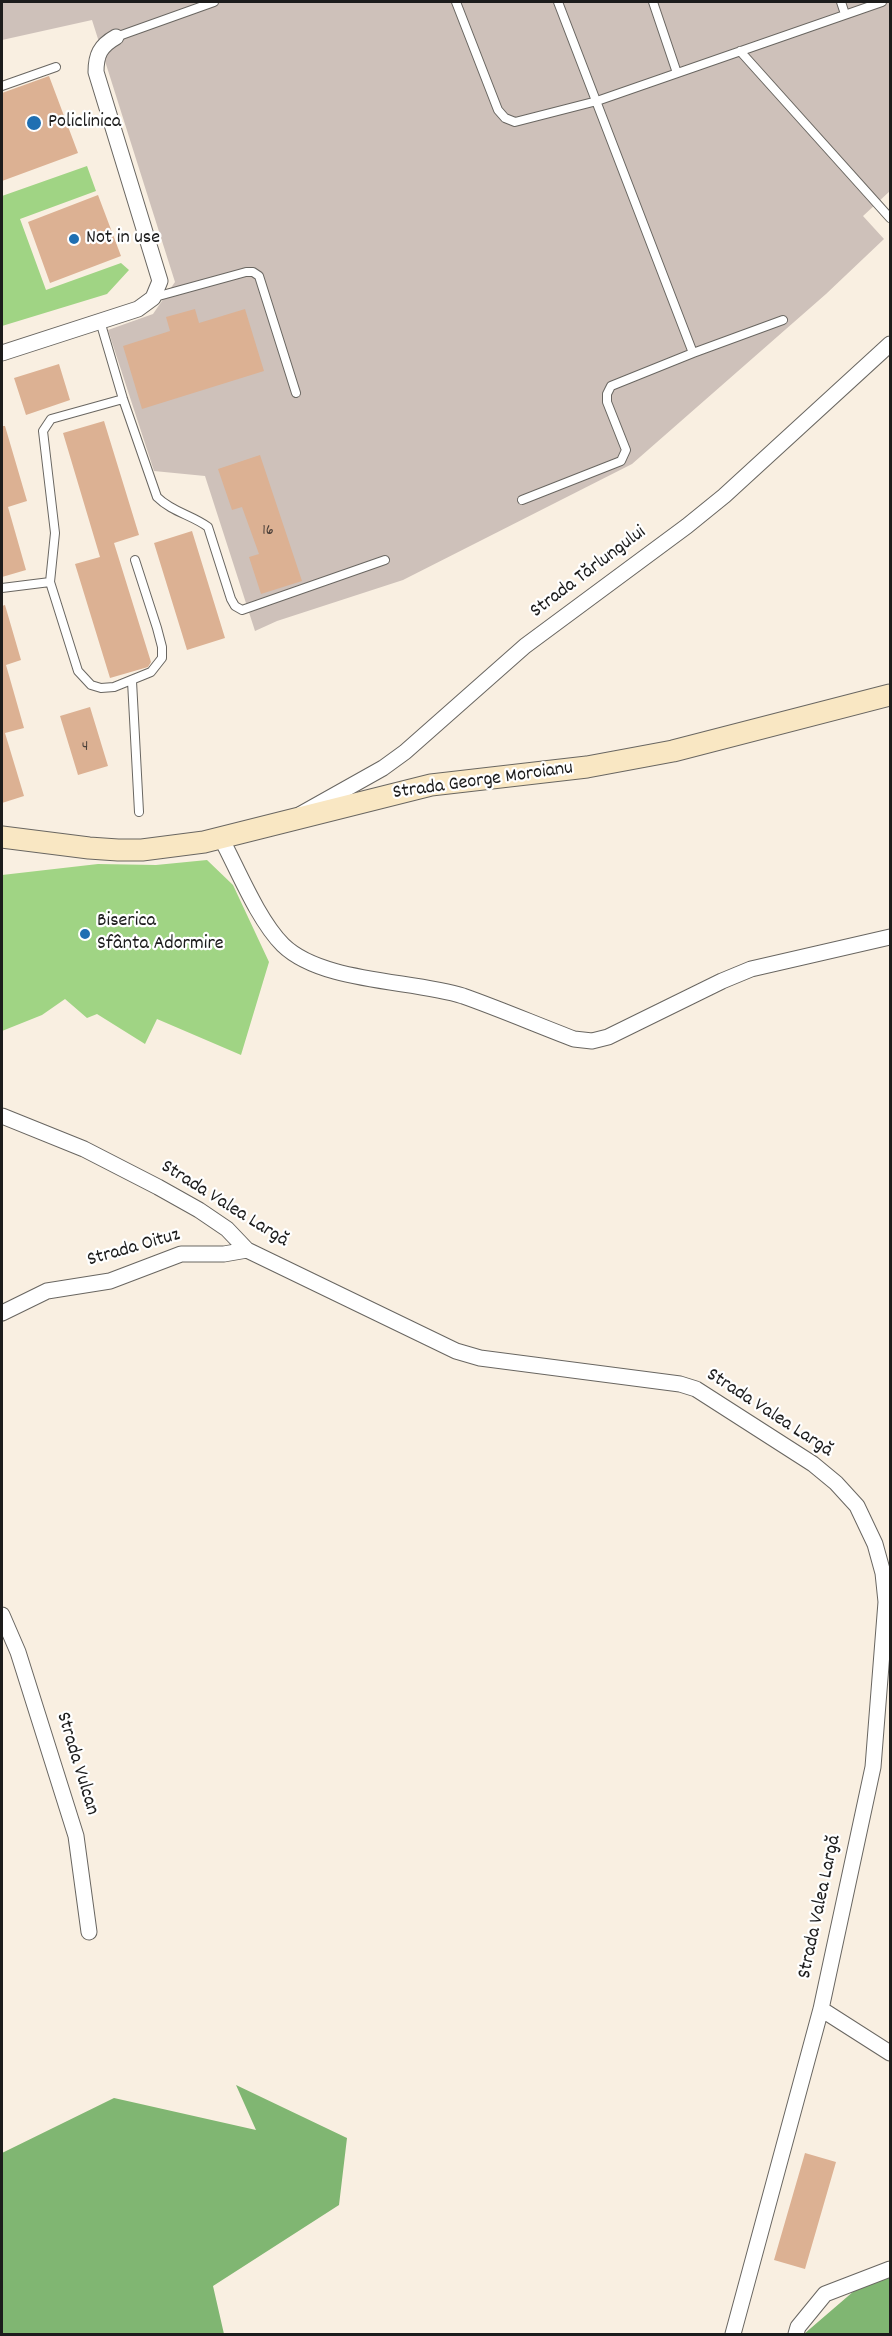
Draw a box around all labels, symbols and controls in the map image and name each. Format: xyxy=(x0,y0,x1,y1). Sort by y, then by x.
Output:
place label: Policlinica xyxy=(48,111,121,135)
marker: Policlinica xyxy=(25,114,43,132)
place label: Not in use xyxy=(86,227,160,251)
marker: Not in use xyxy=(67,232,81,246)
house number: 16 xyxy=(262,522,274,542)
street label: Strada Tărlungului xyxy=(526,522,652,624)
house number: 4 xyxy=(82,738,88,758)
street label: Strada George Moroianu xyxy=(391,757,575,807)
place label: Biserica Sfânta Adormire xyxy=(97,910,224,957)
marker: Biserica Sfânta Adormire xyxy=(78,927,92,941)
street label: Strada Valea Largă xyxy=(155,1156,293,1254)
street label: Strada Oituz xyxy=(85,1224,183,1274)
street label: Strada Valea Largă xyxy=(701,1364,837,1464)
street label: Strada Vulcan xyxy=(49,1710,103,1818)
street label: Strada Valea Largă xyxy=(794,1833,848,1981)

